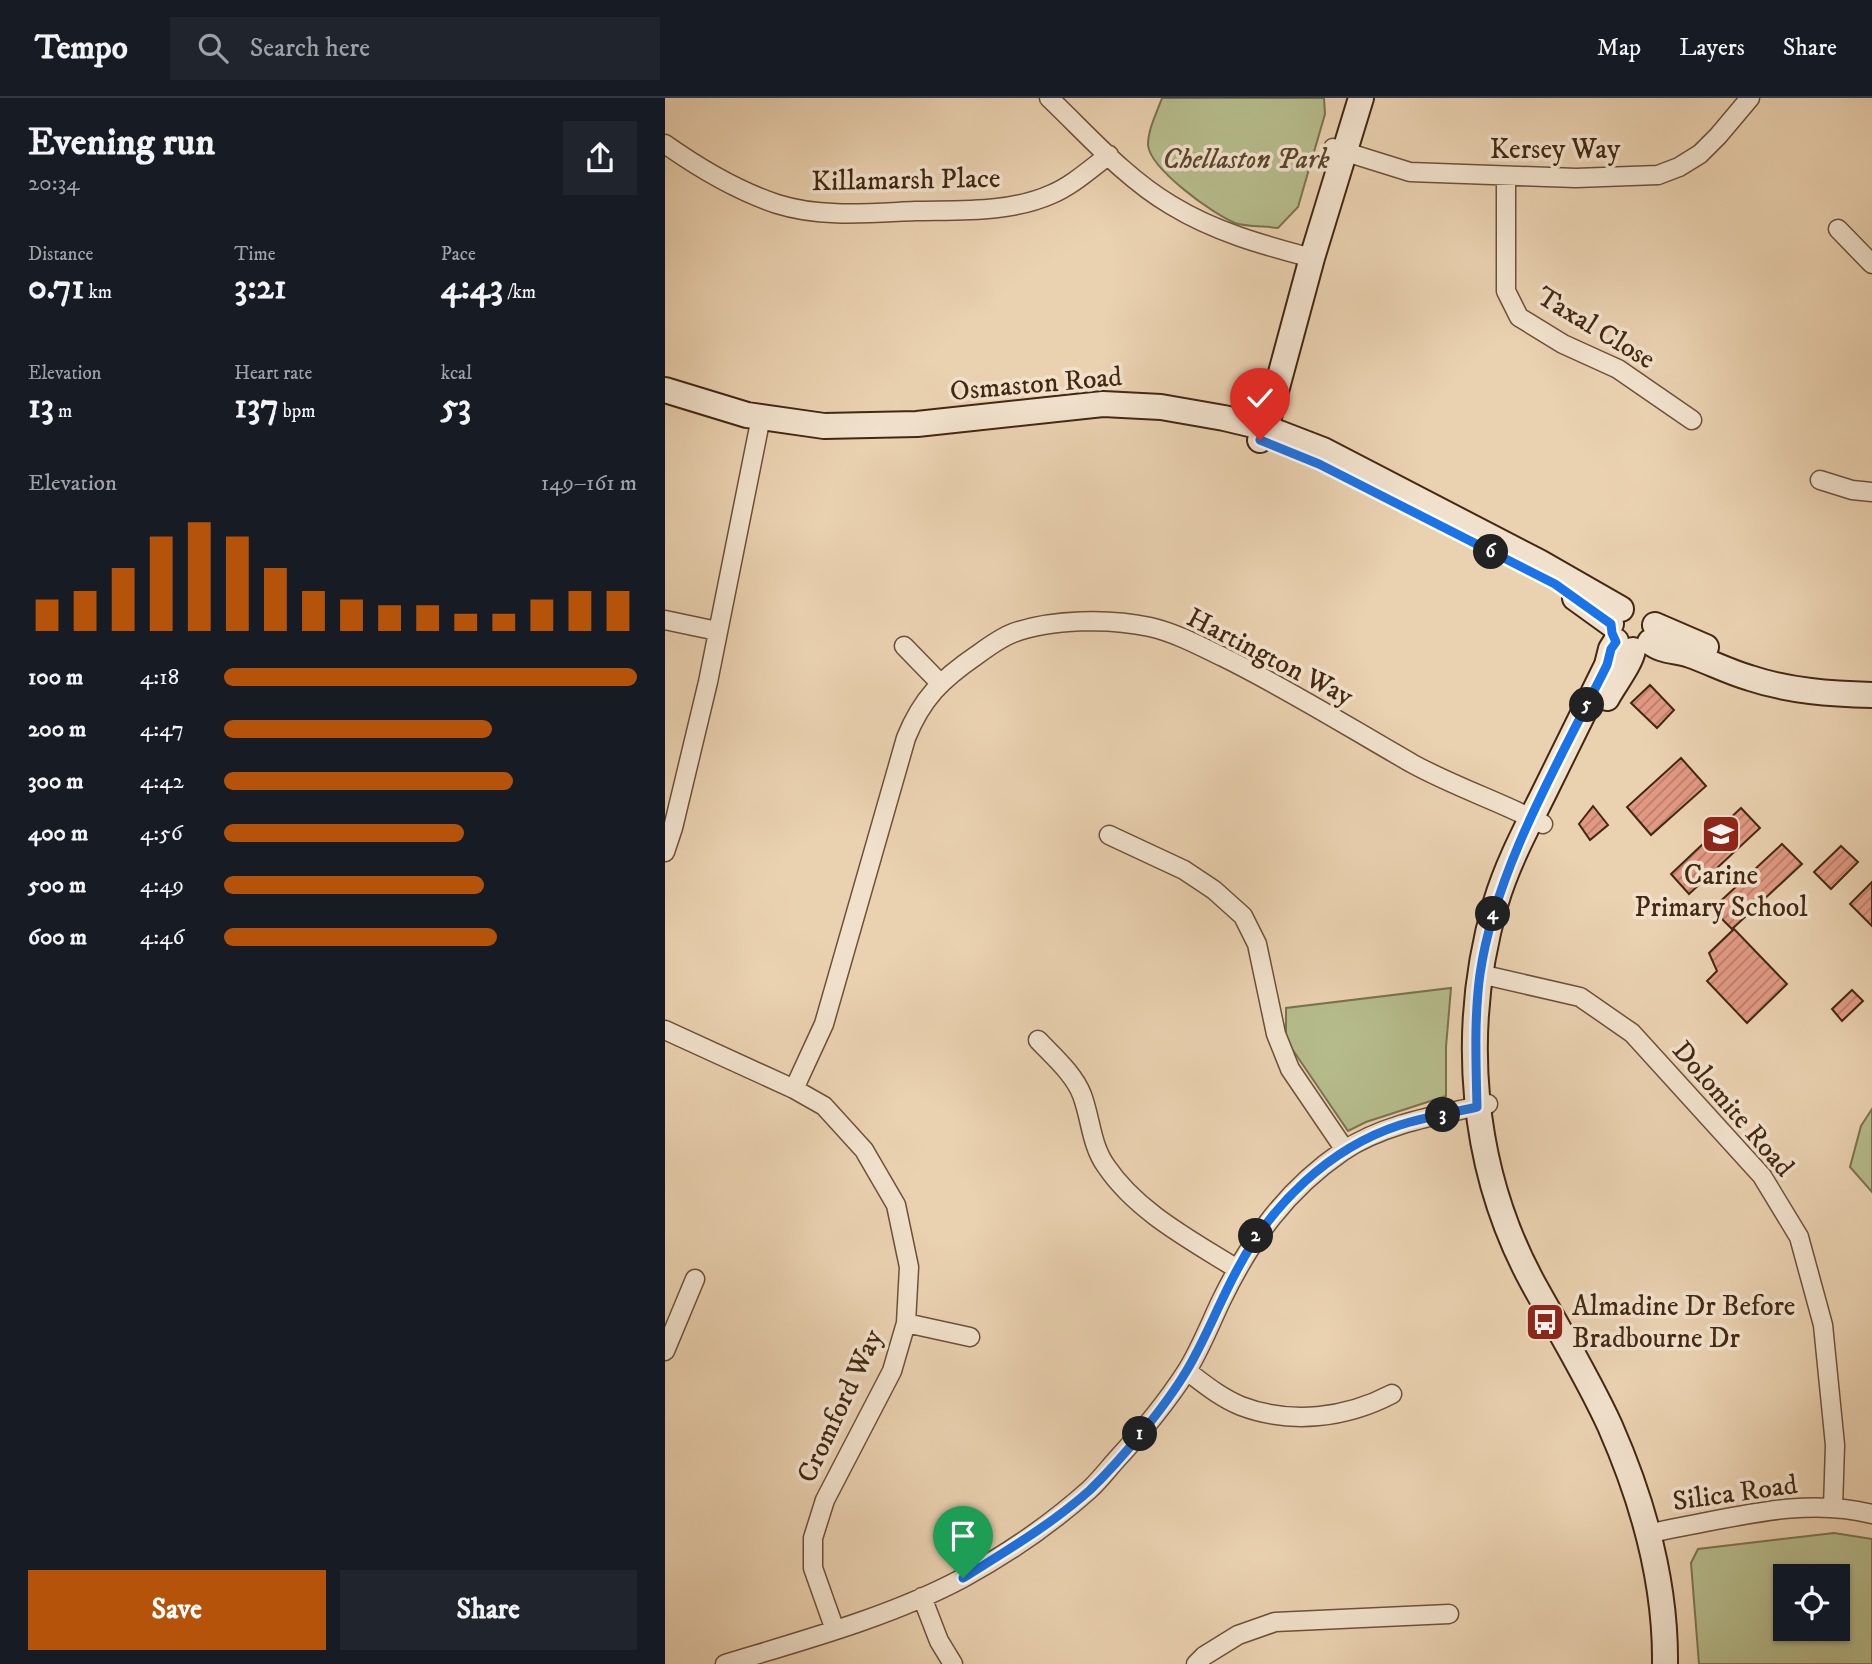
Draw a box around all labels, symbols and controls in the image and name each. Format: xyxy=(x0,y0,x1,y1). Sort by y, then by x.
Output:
search box xyxy=(170,17,660,80)
text: Tempo xyxy=(35,28,128,69)
icon: search xyxy=(194,29,232,67)
text: Search here xyxy=(250,32,370,65)
text: Map xyxy=(1597,33,1641,63)
text: Layers xyxy=(1679,33,1745,63)
text: Share xyxy=(1783,33,1837,63)
text: Evening run xyxy=(28,119,215,167)
button: share xyxy=(563,121,637,195)
street label: Kersey Way xyxy=(1490,132,1621,167)
park label: Chellaston Park xyxy=(1162,142,1330,177)
street label: Killamarsh Place xyxy=(811,161,1001,199)
text: 20:34 xyxy=(28,169,80,198)
text: Distance xyxy=(28,243,93,266)
text: Time xyxy=(234,243,276,266)
text: Pace xyxy=(441,243,476,266)
text: 0.71 xyxy=(28,266,84,310)
text: 3:21 xyxy=(234,266,287,310)
text: 4:43 xyxy=(441,266,503,310)
street label: Taxal Close xyxy=(1530,279,1662,377)
text: km xyxy=(84,281,112,304)
text: /km xyxy=(503,281,536,304)
street label: Osmaston Road xyxy=(948,359,1124,409)
text: Elevation xyxy=(28,362,102,385)
text: Heart rate xyxy=(234,362,312,385)
text: kcal xyxy=(441,362,472,385)
pin xyxy=(1230,368,1290,440)
icon: check xyxy=(1241,379,1279,417)
text: 13 xyxy=(28,385,54,429)
text: 137 xyxy=(234,385,279,429)
text: 53 xyxy=(441,385,471,429)
text: m xyxy=(54,400,72,423)
text: bpm xyxy=(279,400,315,423)
text: Elevation xyxy=(28,469,117,498)
text: 149–161 m xyxy=(541,469,637,498)
pin: 6 xyxy=(1473,534,1509,570)
text: 6 xyxy=(1486,540,1495,563)
street label: Hartington Way xyxy=(1181,600,1360,714)
text: 100 m xyxy=(28,663,83,692)
text: 4:18 xyxy=(140,663,179,692)
pin: 5 xyxy=(1569,688,1605,722)
text: 5 xyxy=(1582,693,1591,716)
text: 200 m xyxy=(28,715,86,744)
text: 4:47 xyxy=(140,715,184,744)
text: 300 m xyxy=(28,767,84,796)
text: 4:42 xyxy=(140,767,184,796)
school or university icon: Carine Primary School xyxy=(1700,813,1742,855)
text: 400 m xyxy=(28,819,88,848)
text: 4:56 xyxy=(140,819,183,848)
place label: Carine Primary School xyxy=(1634,858,1808,925)
text: 500 m xyxy=(28,871,86,900)
text: 4:49 xyxy=(140,871,184,900)
pin: 4 xyxy=(1475,896,1511,932)
text: 4 xyxy=(1487,902,1498,925)
text: 600 m xyxy=(28,923,87,952)
text: 4:46 xyxy=(140,923,184,952)
street label: Dolomite Road xyxy=(1664,1034,1802,1184)
pin: 3 xyxy=(1425,1098,1461,1132)
text: 3 xyxy=(1439,1103,1446,1126)
pin: 2 xyxy=(1239,1218,1273,1254)
text: 2 xyxy=(1251,1224,1260,1247)
place label: Almadine Dr Before Bradbourne Dr xyxy=(1572,1289,1795,1356)
bus stop icon: Almadine Dr Before Bradbourne Dr xyxy=(1524,1301,1566,1343)
street label: Cromford Way xyxy=(789,1323,891,1488)
pin: 1 xyxy=(1123,1416,1157,1452)
text: 1 xyxy=(1136,1422,1143,1445)
street label: Silica Road xyxy=(1670,1467,1800,1519)
pin xyxy=(933,1506,993,1578)
icon: arrive xyxy=(944,1517,982,1555)
map controls xyxy=(1773,1564,1850,1641)
button: locate xyxy=(1773,1564,1850,1641)
button: Save xyxy=(28,1570,326,1650)
button: Share xyxy=(340,1570,637,1650)

